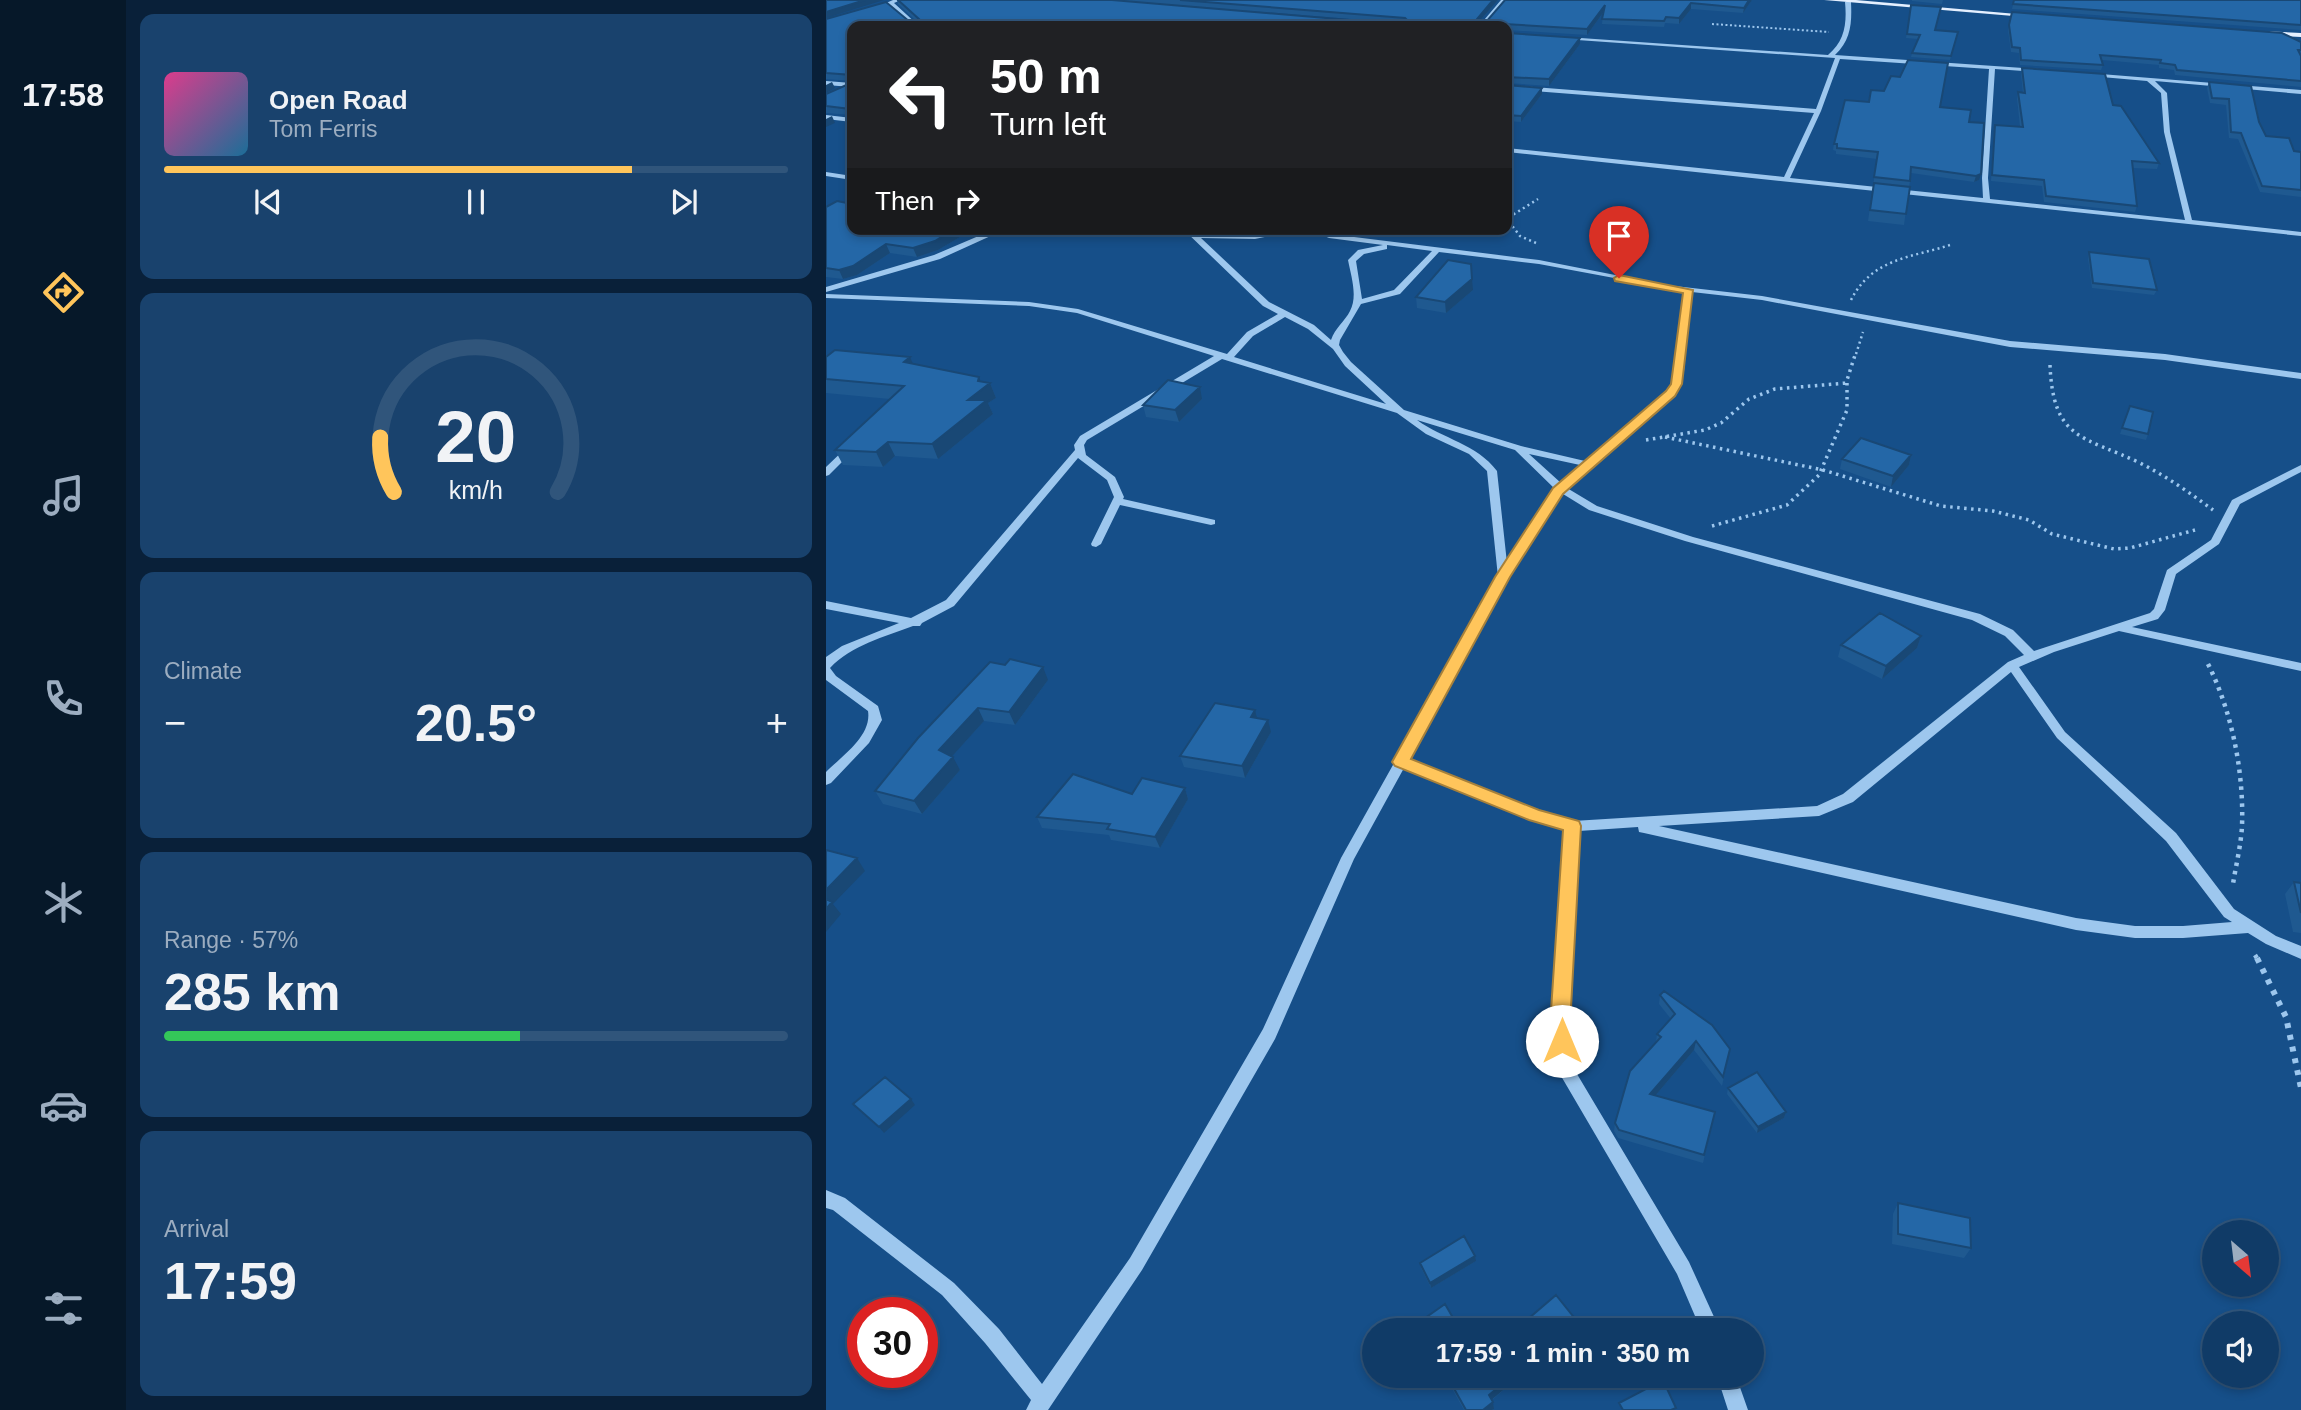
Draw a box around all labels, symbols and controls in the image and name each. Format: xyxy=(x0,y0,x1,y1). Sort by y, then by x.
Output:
icon: left xyxy=(875,49,966,140)
text: 50 m xyxy=(990,49,1102,103)
text: 17:58 xyxy=(22,77,104,113)
text: Open Road xyxy=(269,85,408,115)
text: Turn left xyxy=(990,106,1106,142)
text: Tom Ferris xyxy=(269,116,378,142)
icon: right xyxy=(948,182,986,220)
icon: previous xyxy=(249,183,287,221)
icon: pause xyxy=(457,183,495,221)
icon: next xyxy=(665,183,703,221)
text: Then xyxy=(875,186,934,216)
pin xyxy=(1589,206,1649,278)
icon: arrive xyxy=(1600,217,1638,255)
icon: directions xyxy=(39,268,88,317)
text: 20 xyxy=(436,396,516,477)
icon: music xyxy=(39,471,88,520)
text: km/h xyxy=(449,476,503,504)
text: Climate xyxy=(164,658,242,684)
icon: phone xyxy=(39,674,88,723)
text: 20.5° xyxy=(415,694,537,752)
text: − xyxy=(164,702,186,744)
text: + xyxy=(766,702,788,744)
icon: climate xyxy=(39,878,88,927)
text: Range · 57% xyxy=(164,927,298,953)
text: 285 km xyxy=(164,963,340,1021)
position arrow xyxy=(1525,1004,1599,1078)
icon: car xyxy=(39,1081,88,1130)
text: Arrival xyxy=(164,1216,229,1242)
north arrow xyxy=(2202,1220,2278,1297)
map controls xyxy=(2202,1220,2279,1388)
text: 17:59 xyxy=(164,1252,297,1310)
icon: filters xyxy=(39,1284,88,1333)
speed limit sign: 30 xyxy=(847,1297,938,1388)
button: sound xyxy=(2202,1311,2279,1388)
text: 17:59 · 1 min · 350 m xyxy=(1436,1338,1690,1368)

